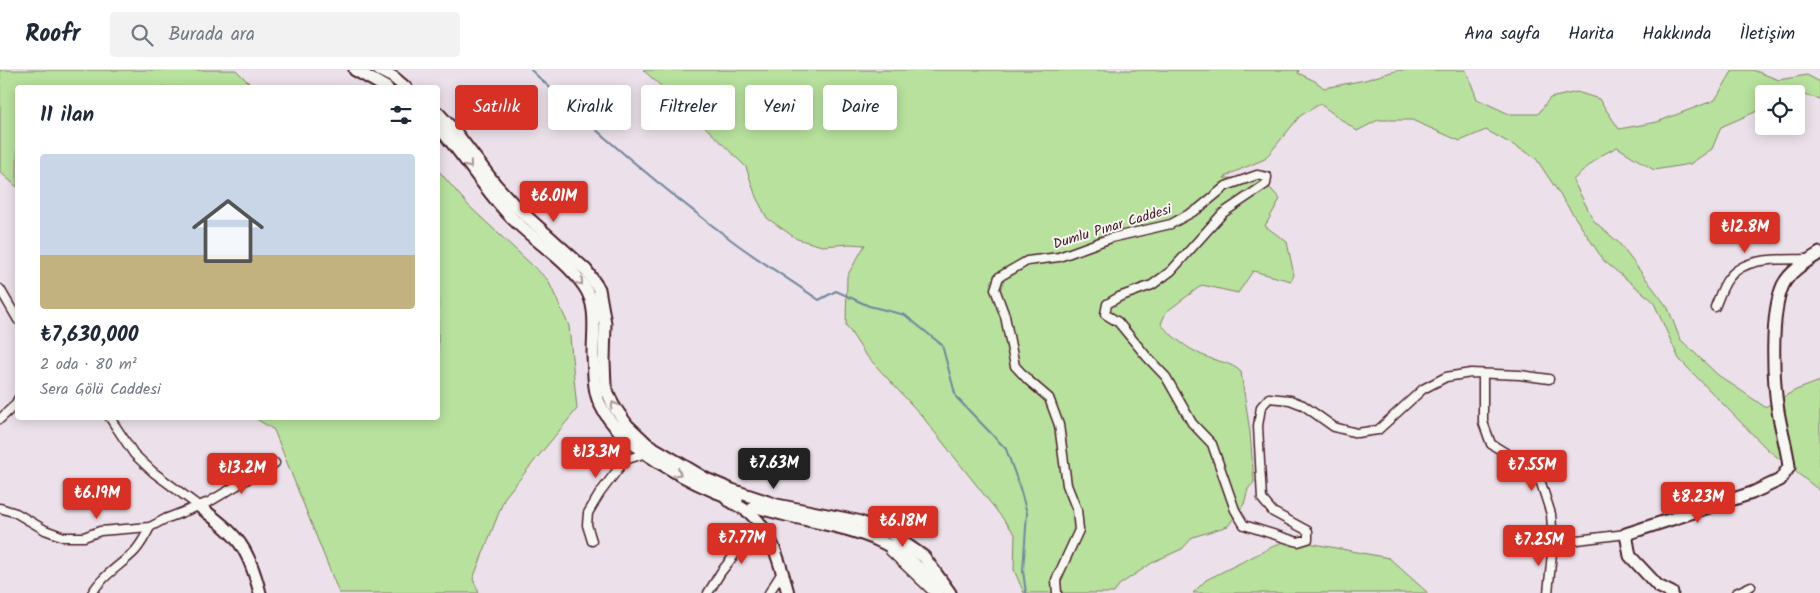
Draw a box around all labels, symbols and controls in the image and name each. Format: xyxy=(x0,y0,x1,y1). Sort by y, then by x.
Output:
search box xyxy=(110,12,460,57)
text: Roofr xyxy=(25,15,80,54)
text: Burada ara xyxy=(168,20,255,50)
text: Ana sayfa xyxy=(1464,20,1540,49)
text: Harita xyxy=(1568,20,1614,49)
text: Hakkında xyxy=(1642,20,1711,49)
text: İletişim xyxy=(1739,20,1795,49)
icon: search xyxy=(128,21,156,49)
chip: Satılık xyxy=(455,85,538,130)
chip: Kiralık xyxy=(548,85,631,130)
chip: Filtreler xyxy=(641,85,735,130)
chip: Yeni xyxy=(745,85,813,130)
chip: Daire xyxy=(823,85,897,130)
map controls xyxy=(1755,85,1805,135)
button: locate xyxy=(1755,85,1805,135)
text: 11 ilan xyxy=(40,99,94,132)
icon: filters xyxy=(387,101,415,129)
one-way arrow xyxy=(463,159,471,168)
pin: ₺6.01M xyxy=(513,180,595,223)
text: ₺6.01M xyxy=(531,184,577,209)
icon: home xyxy=(183,186,273,276)
street label: Dumlu Pınar Caddesi xyxy=(1050,198,1175,255)
pin: ₺12.8M xyxy=(1704,212,1786,254)
text: ₺12.8M xyxy=(1721,215,1769,240)
one-way arrow xyxy=(575,277,584,286)
text: ₺7,630,000 xyxy=(40,319,138,352)
text: 2 oda · 80 m² xyxy=(40,352,137,377)
text: Sera Gölü Caddesi xyxy=(40,377,161,402)
one-way arrow xyxy=(610,401,620,410)
pin: ₺13.3M xyxy=(555,436,637,479)
text: ₺13.3M xyxy=(572,440,620,465)
pin: ₺7.63M xyxy=(733,448,815,490)
pin: ₺7.55M xyxy=(1491,450,1573,492)
text: ₺7.63M xyxy=(749,451,799,476)
pin: ₺13.2M xyxy=(201,452,283,495)
text: ₺7.55M xyxy=(1508,453,1556,478)
text: ₺13.2M xyxy=(218,456,266,481)
one-way arrow xyxy=(673,467,682,477)
pin: ₺6.19M xyxy=(56,478,138,520)
text: ₺6.19M xyxy=(74,481,120,506)
pin: ₺8.23M xyxy=(1657,482,1739,524)
text: ₺8.23M xyxy=(1672,485,1724,510)
pin: ₺6.18M xyxy=(862,506,944,548)
text: ₺6.18M xyxy=(879,509,927,534)
pin: ₺7.77M xyxy=(701,522,783,565)
pin: ₺7.25M xyxy=(1498,524,1580,567)
text: ₺7.77M xyxy=(718,526,766,551)
text: ₺7.25M xyxy=(1514,528,1564,553)

